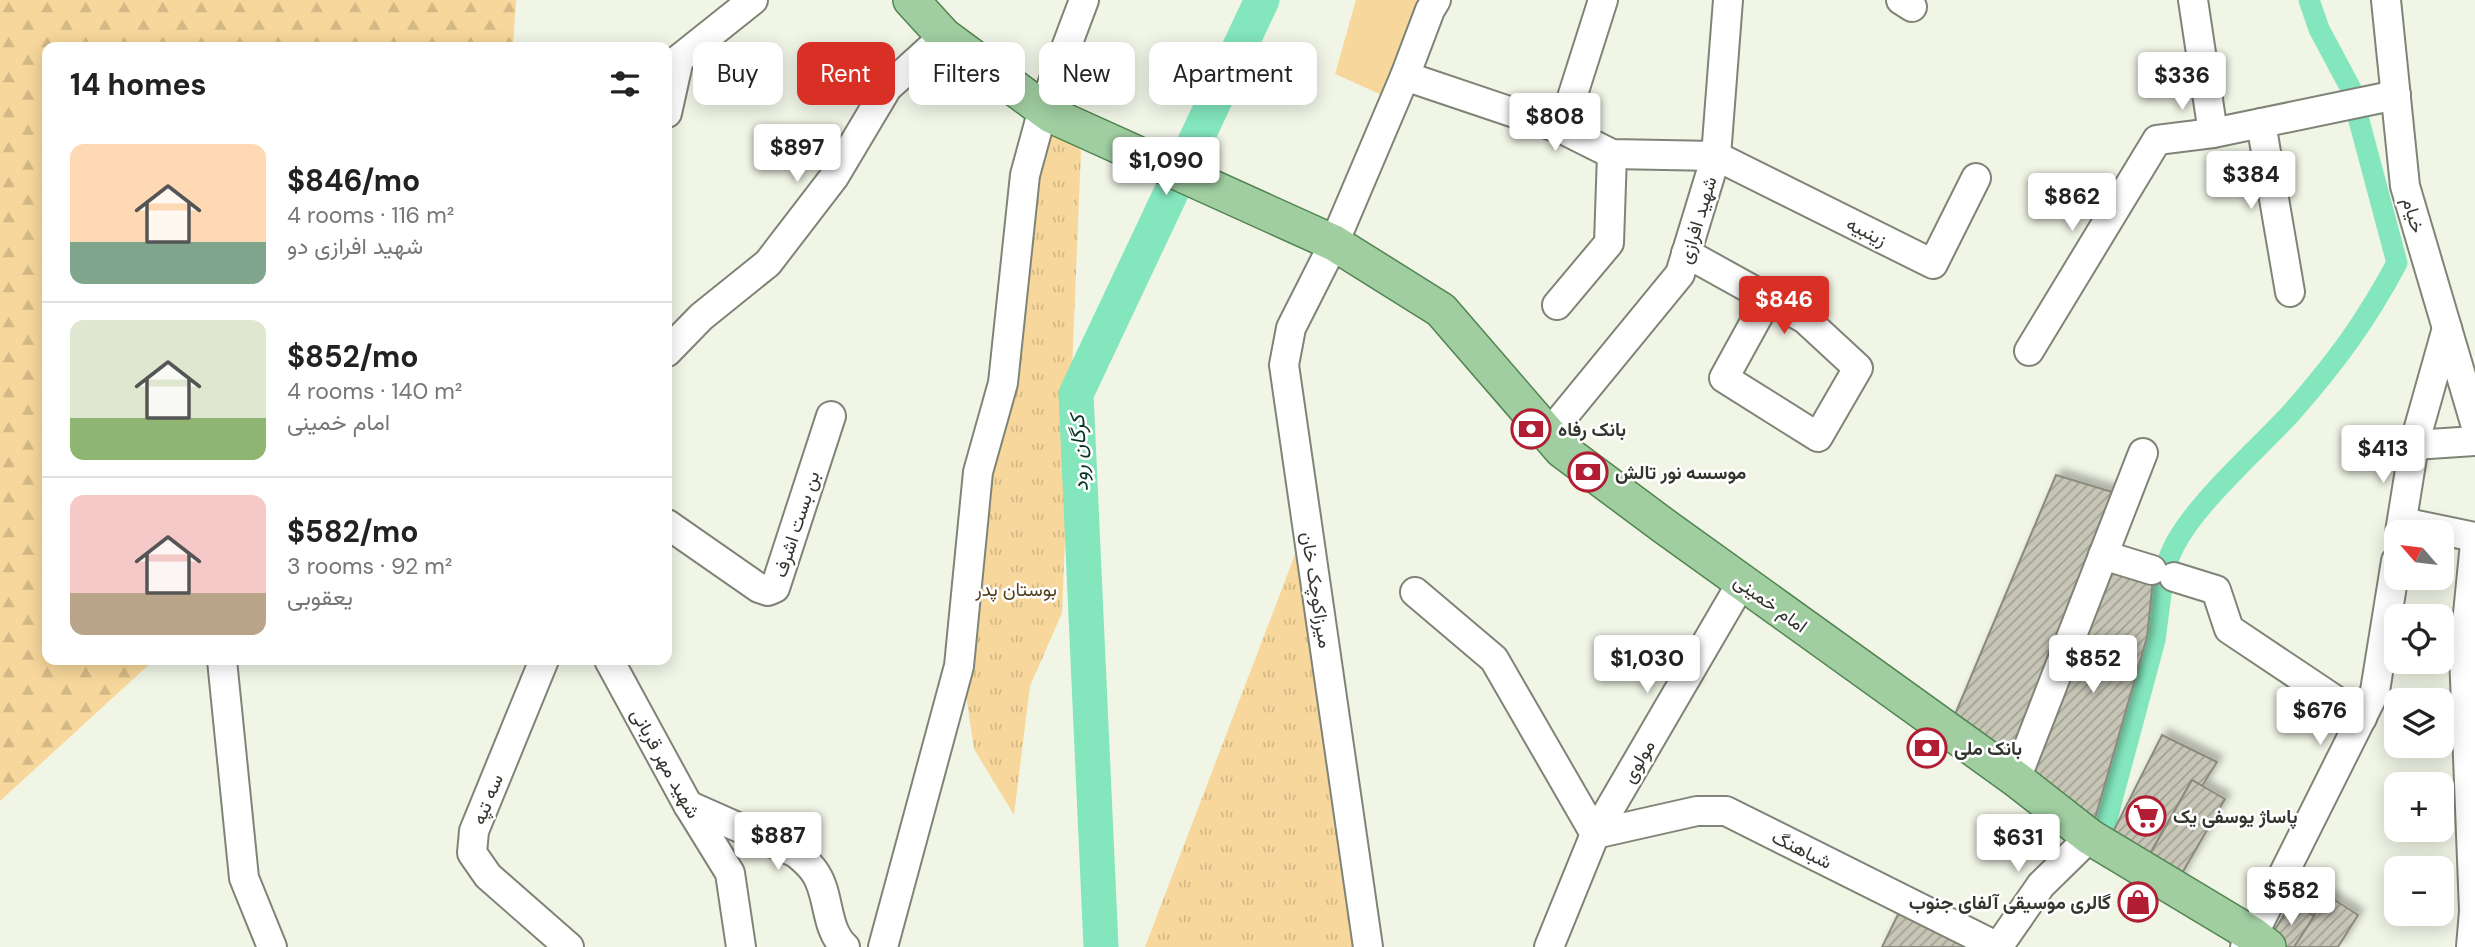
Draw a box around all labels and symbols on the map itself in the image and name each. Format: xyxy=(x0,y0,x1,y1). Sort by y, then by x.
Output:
pin: $336 xyxy=(2141,52,2223,112)
pin: $808 xyxy=(1514,94,1596,153)
pin: $897 xyxy=(756,124,838,184)
pin: $1,090 xyxy=(1109,138,1223,197)
pin: $384 xyxy=(2210,152,2292,211)
street label: شهید افرازی xyxy=(1672,173,1723,267)
pin: $862 xyxy=(2031,174,2113,233)
street label: خیام xyxy=(2397,194,2430,236)
street label: زینبیه xyxy=(1842,211,1891,252)
pin: $846 xyxy=(1743,276,1825,336)
bank icon: بانک رفاه xyxy=(1510,408,1552,450)
water label: کرگان رود xyxy=(1063,410,1095,492)
place label: بانک رفاه xyxy=(1558,417,1626,442)
pin: $413 xyxy=(2342,426,2424,485)
bank icon: موسسه نور تالش xyxy=(1567,451,1609,493)
place label: موسسه نور تالش xyxy=(1615,460,1746,485)
street label: بن بست اشرف xyxy=(767,468,825,581)
north arrow xyxy=(2384,520,2454,590)
street label: میرزاکوچک خان xyxy=(1294,530,1338,650)
street label: امام خمینی xyxy=(1729,568,1812,639)
park label: بوستان پدر xyxy=(974,577,1057,603)
pin: $1,030 xyxy=(1590,636,1704,695)
pin: $852 xyxy=(2052,636,2134,695)
pin: $676 xyxy=(2279,688,2361,747)
street label: شهید مهر قربانی xyxy=(625,704,706,823)
bank icon: بانک ملی xyxy=(1906,727,1948,769)
street label: مولوی xyxy=(1616,735,1661,787)
place label: بانک ملی xyxy=(1954,736,2022,761)
street label: سه تپه xyxy=(466,770,510,829)
supermarket icon: پاساژ یوسفی یک xyxy=(2125,795,2167,837)
place label: پاساژ یوسفی یک xyxy=(2173,804,2298,830)
pin: $887 xyxy=(737,812,819,872)
pin: $631 xyxy=(1977,814,2059,874)
street label: شباهنگ xyxy=(1768,824,1836,875)
pin: $582 xyxy=(2250,867,2332,927)
shop icon: گالری موسیقی آلفای جنوب xyxy=(2117,881,2159,923)
place label: گالری موسیقی آلفای جنوب xyxy=(1909,890,2111,915)

